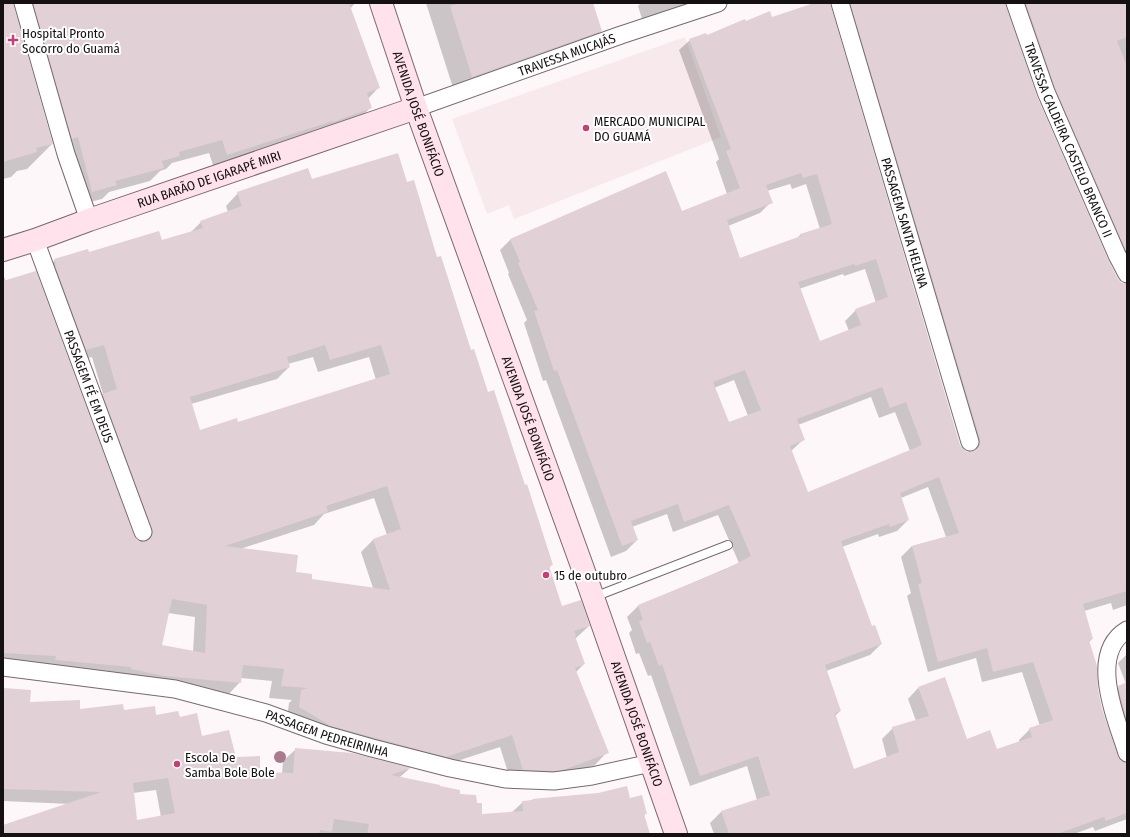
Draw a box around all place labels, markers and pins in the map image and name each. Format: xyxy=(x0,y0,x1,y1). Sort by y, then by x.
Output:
place label: Hospital Pronto Socorro do Guamá xyxy=(22,26,120,56)
marker: Hospital Pronto Socorro do Guamá xyxy=(7,34,19,46)
place label: MERCADO MUNICIPAL DO GUAMÁ xyxy=(594,114,706,144)
marker: MERCADO MUNICIPAL DO GUAMÁ xyxy=(581,123,591,133)
place label: 15 de outubro xyxy=(554,568,627,583)
marker: 15 de outubro xyxy=(541,570,551,580)
place label: Escola De Samba Bole Bole xyxy=(185,750,275,780)
marker: Escola De Samba Bole Bole xyxy=(172,759,182,769)

